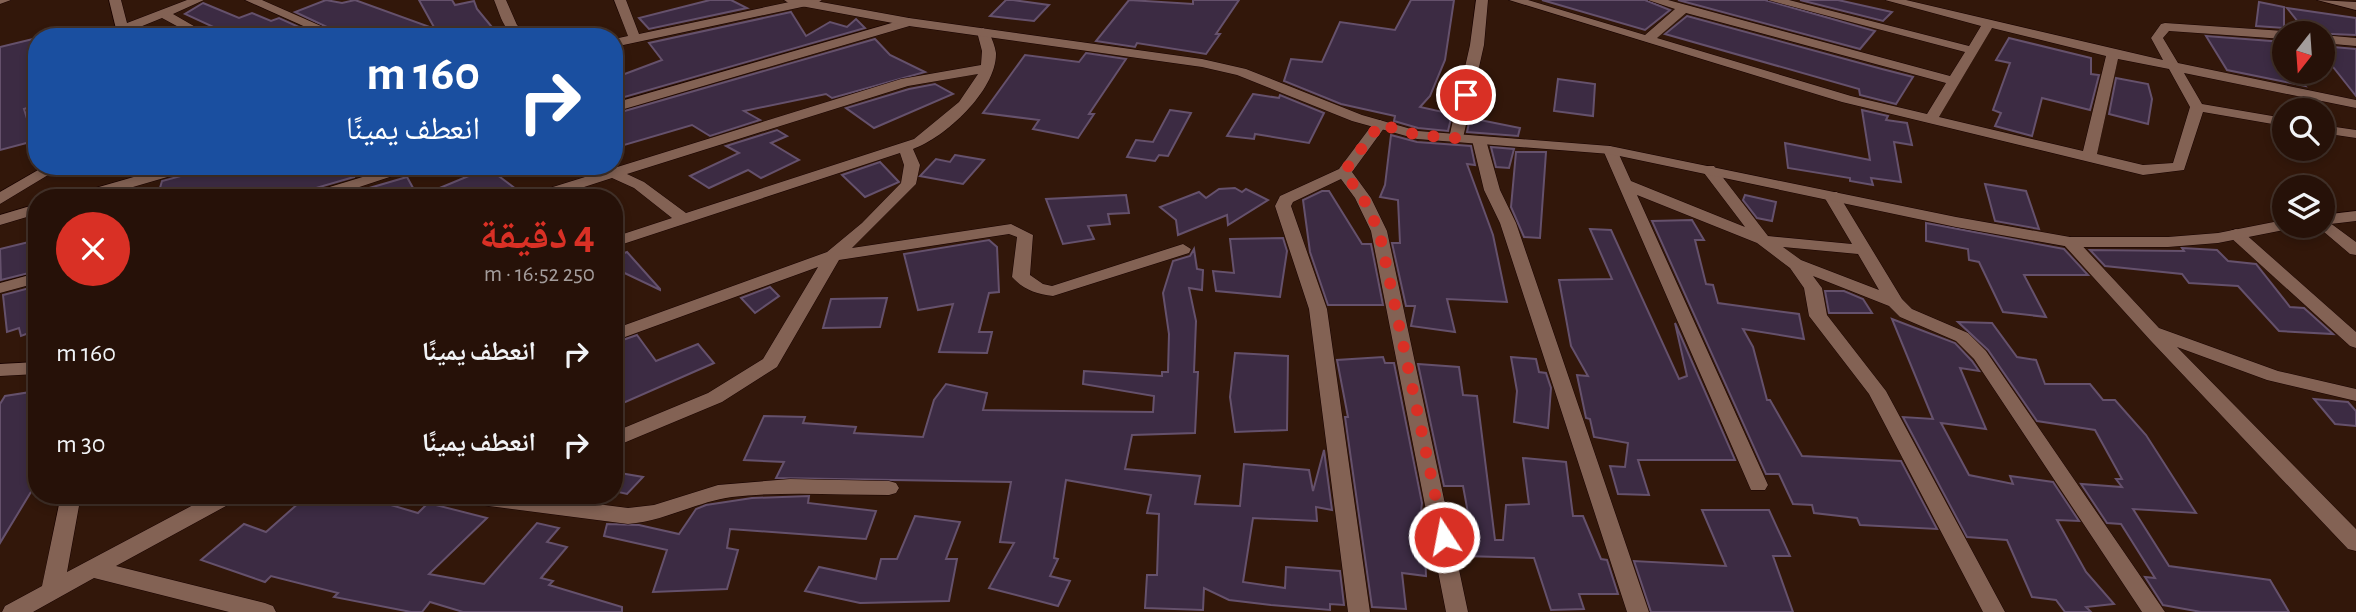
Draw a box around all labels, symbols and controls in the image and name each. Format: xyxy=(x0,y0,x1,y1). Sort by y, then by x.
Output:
north arrow xyxy=(2272,21,2334,84)
map controls xyxy=(2272,21,2335,238)
text: 160 m xyxy=(366,50,480,99)
icon: right xyxy=(504,56,595,147)
pin xyxy=(1436,65,1496,125)
icon: arrive xyxy=(1447,76,1485,114)
button: search xyxy=(2272,98,2335,161)
text: انعطف يمينًا xyxy=(346,113,480,145)
button: layers xyxy=(2272,175,2335,238)
button: close xyxy=(56,212,130,286)
text: 4 دقيقة xyxy=(479,214,595,256)
text: 250 m · 16:52 xyxy=(484,263,595,286)
icon: right xyxy=(557,335,595,373)
text: انعطف يمينًا xyxy=(422,339,536,365)
text: 160 m xyxy=(56,340,116,366)
icon: right xyxy=(557,426,595,464)
text: انعطف يمينًا xyxy=(422,430,536,456)
text: 30 m xyxy=(56,431,106,457)
position arrow xyxy=(1407,500,1481,574)

